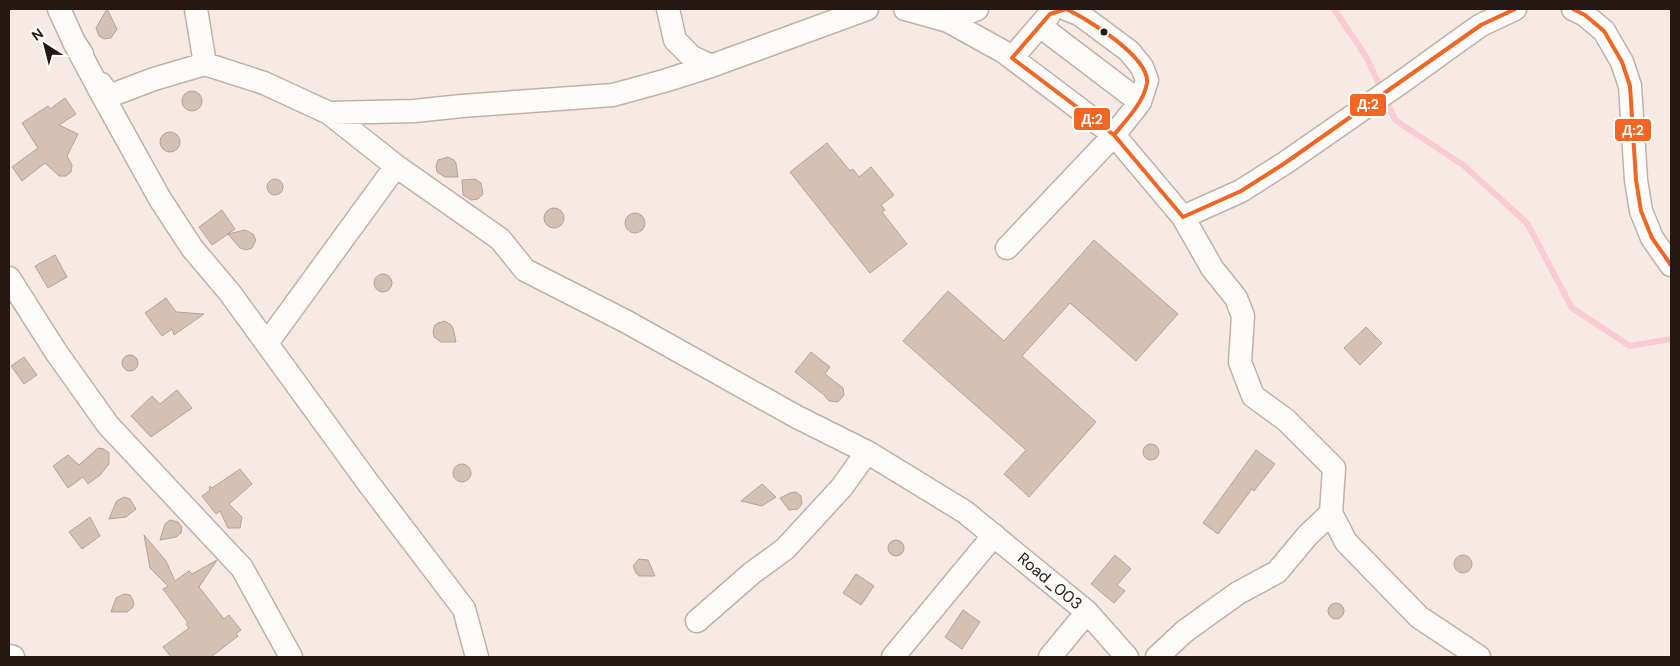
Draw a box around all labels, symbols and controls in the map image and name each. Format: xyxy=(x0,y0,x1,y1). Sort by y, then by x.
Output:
north arrow xyxy=(20,20,70,70)
text: N xyxy=(28,24,47,45)
unlabelled marker xyxy=(1099,27,1109,37)
line badge: Д:2 xyxy=(1349,93,1387,117)
text: Д:2 xyxy=(1357,95,1379,113)
line badge: Д:2 xyxy=(1073,107,1111,131)
text: Д:2 xyxy=(1081,110,1103,128)
line badge: Д:2 xyxy=(1614,118,1652,142)
text: Д:2 xyxy=(1622,121,1644,139)
street label: Road_003 xyxy=(1013,548,1087,614)

